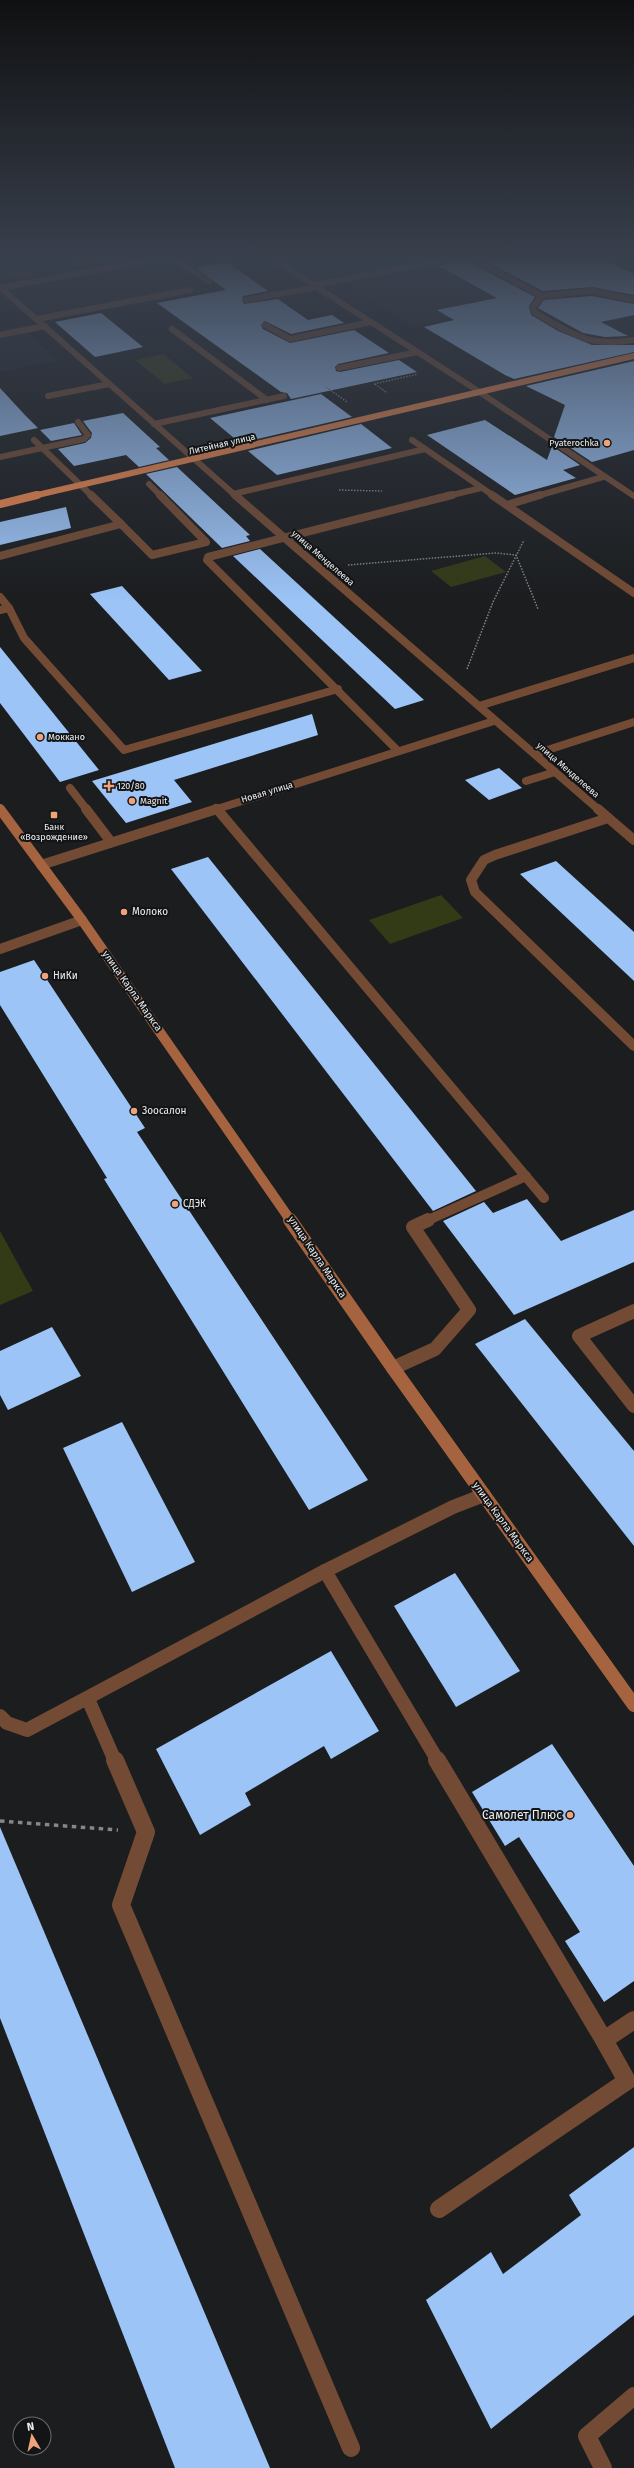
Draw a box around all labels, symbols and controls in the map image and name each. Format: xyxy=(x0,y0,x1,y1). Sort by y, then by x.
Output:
street label: Литейная улица xyxy=(188,431,256,457)
place label: Pyaterochka xyxy=(549,438,599,448)
marker: Pyaterochka xyxy=(602,438,612,448)
street label: улица Менделеева xyxy=(290,528,356,588)
marker: Моккано xyxy=(35,732,45,742)
place label: Моккано xyxy=(48,732,85,742)
street label: улица Менделеева xyxy=(535,740,601,800)
street label: Новая улица xyxy=(240,779,294,805)
marker: 120/80 xyxy=(104,781,114,791)
place label: 120/80 xyxy=(117,781,145,791)
marker: Magnit xyxy=(127,796,137,806)
place label: Magnit xyxy=(140,796,168,806)
marker: Банк «Возрождение» xyxy=(49,810,59,820)
place label: Банк «Возрождение» xyxy=(20,822,88,842)
place label: Молоко xyxy=(132,906,168,918)
marker: Молоко xyxy=(119,907,129,917)
street label: улица Карла Маркса xyxy=(100,948,164,1034)
place label: НиКи xyxy=(53,970,78,982)
marker: НиКи xyxy=(40,971,50,981)
place label: Зоосалон xyxy=(142,1105,187,1117)
marker: Зоосалон xyxy=(129,1106,139,1116)
place label: СДЭК xyxy=(183,1198,206,1210)
marker: СДЭК xyxy=(170,1199,180,1209)
street label: улица Карла Маркса xyxy=(285,1214,349,1300)
street label: улица Карла Маркса xyxy=(470,1480,536,1564)
place label: Самолет Плюс xyxy=(482,1808,562,1822)
marker: Самолет Плюс xyxy=(565,1810,575,1820)
north arrow xyxy=(12,2416,52,2456)
text: N xyxy=(26,2420,35,2434)

